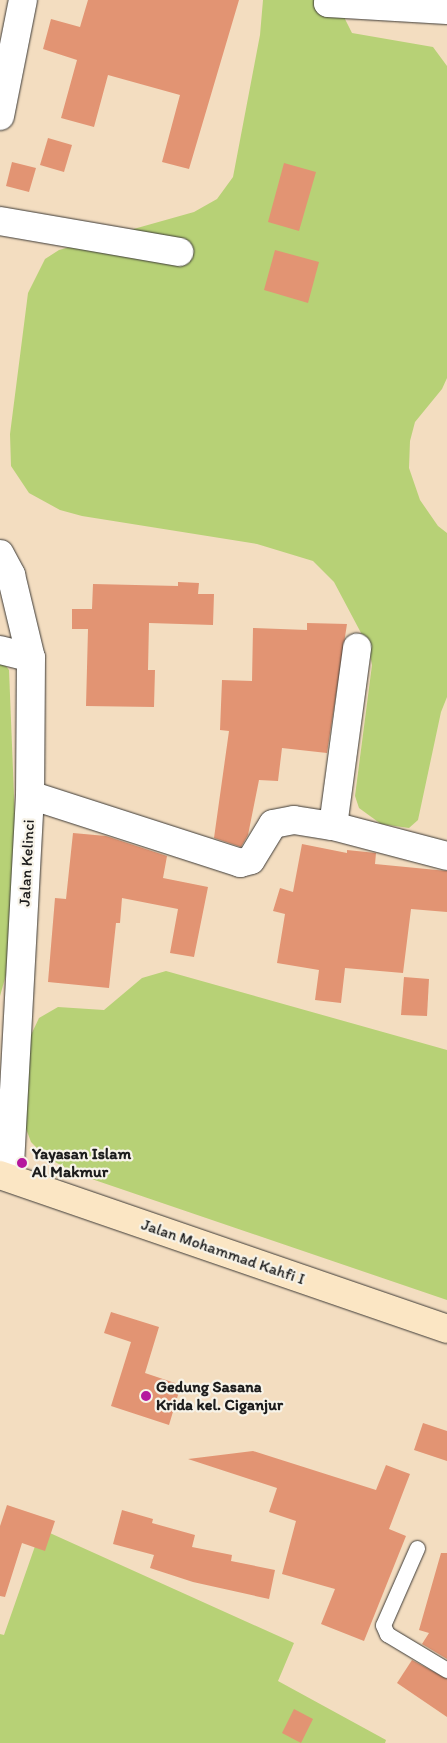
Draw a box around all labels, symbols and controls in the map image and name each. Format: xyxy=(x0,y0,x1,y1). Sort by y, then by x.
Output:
street label: Jalan Kelinci xyxy=(15,819,39,907)
place label: Yayasan Islam Al Makmur xyxy=(32,1144,131,1182)
marker: Yayasan Islam Al Makmur xyxy=(16,1157,28,1169)
street label: Jalan Mohammad Kahfi I xyxy=(139,1215,307,1289)
place label: Gedung Sasana Krida kel. Ciganjur xyxy=(156,1377,283,1415)
marker: Gedung Sasana Krida kel. Ciganjur xyxy=(140,1390,152,1402)

